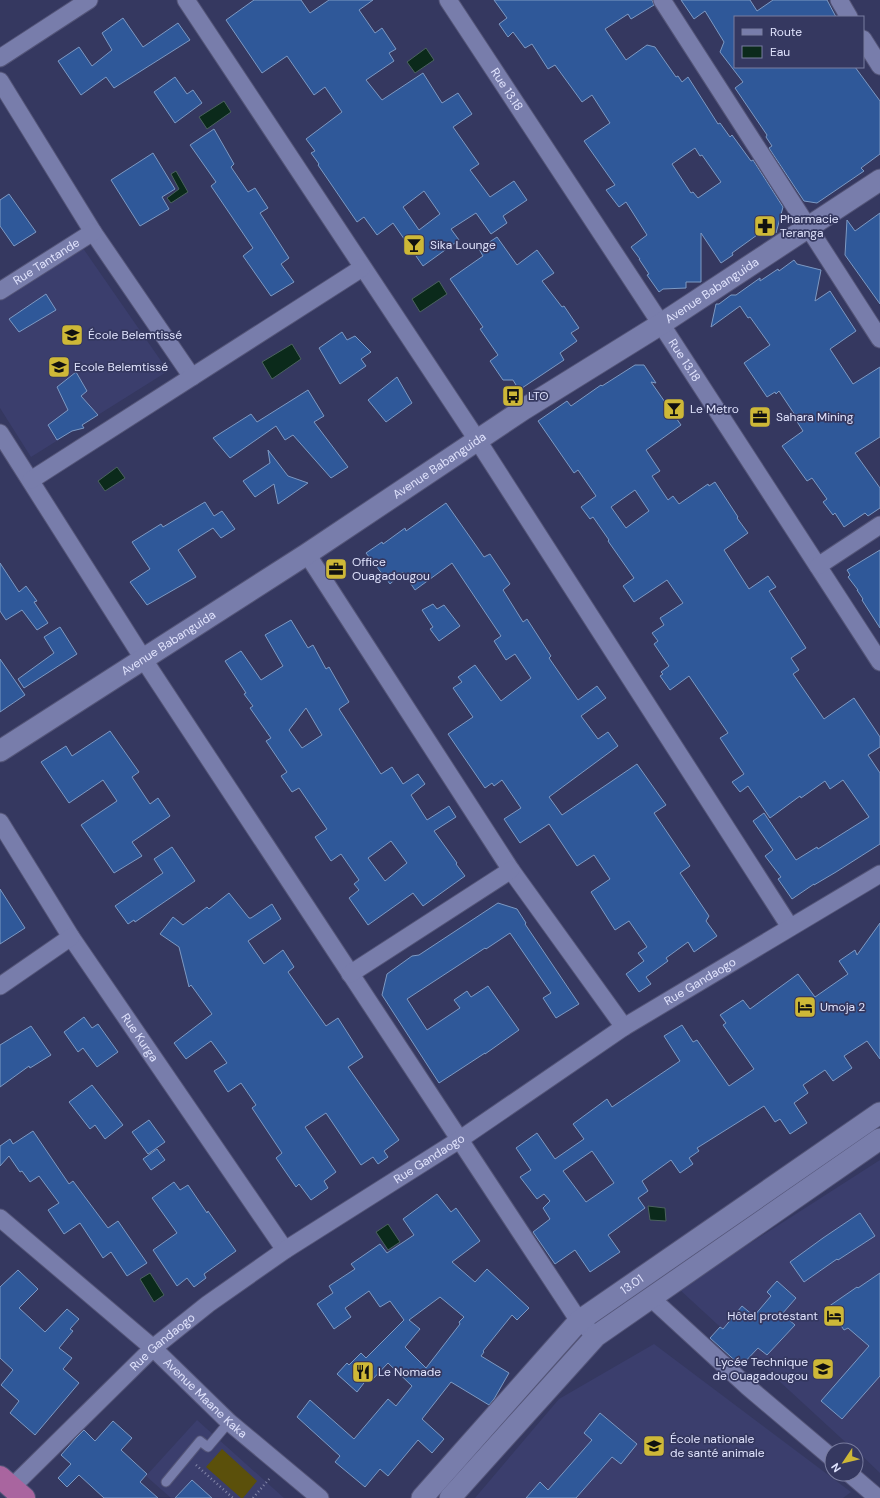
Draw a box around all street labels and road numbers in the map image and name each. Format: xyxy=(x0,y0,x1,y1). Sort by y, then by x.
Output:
street label: Rue 13.18 xyxy=(487,65,527,114)
street label: Rue Tantande xyxy=(10,234,83,289)
street label: Avenue Babanguida xyxy=(662,254,762,327)
street label: Rue 13.18 xyxy=(665,336,704,385)
street label: Avenue Babanguida xyxy=(390,429,489,503)
street label: Avenue Babanguida xyxy=(118,607,219,679)
street label: Rue Gandaogo xyxy=(661,954,739,1009)
street label: Rue Kurga xyxy=(118,1010,162,1065)
street label: Rue Gandaogo xyxy=(391,1130,468,1187)
street label: 13.01 xyxy=(617,1271,647,1298)
street label: Rue Gandaogo xyxy=(126,1310,198,1374)
street label: Avenue Maane Kaka xyxy=(160,1354,250,1442)

